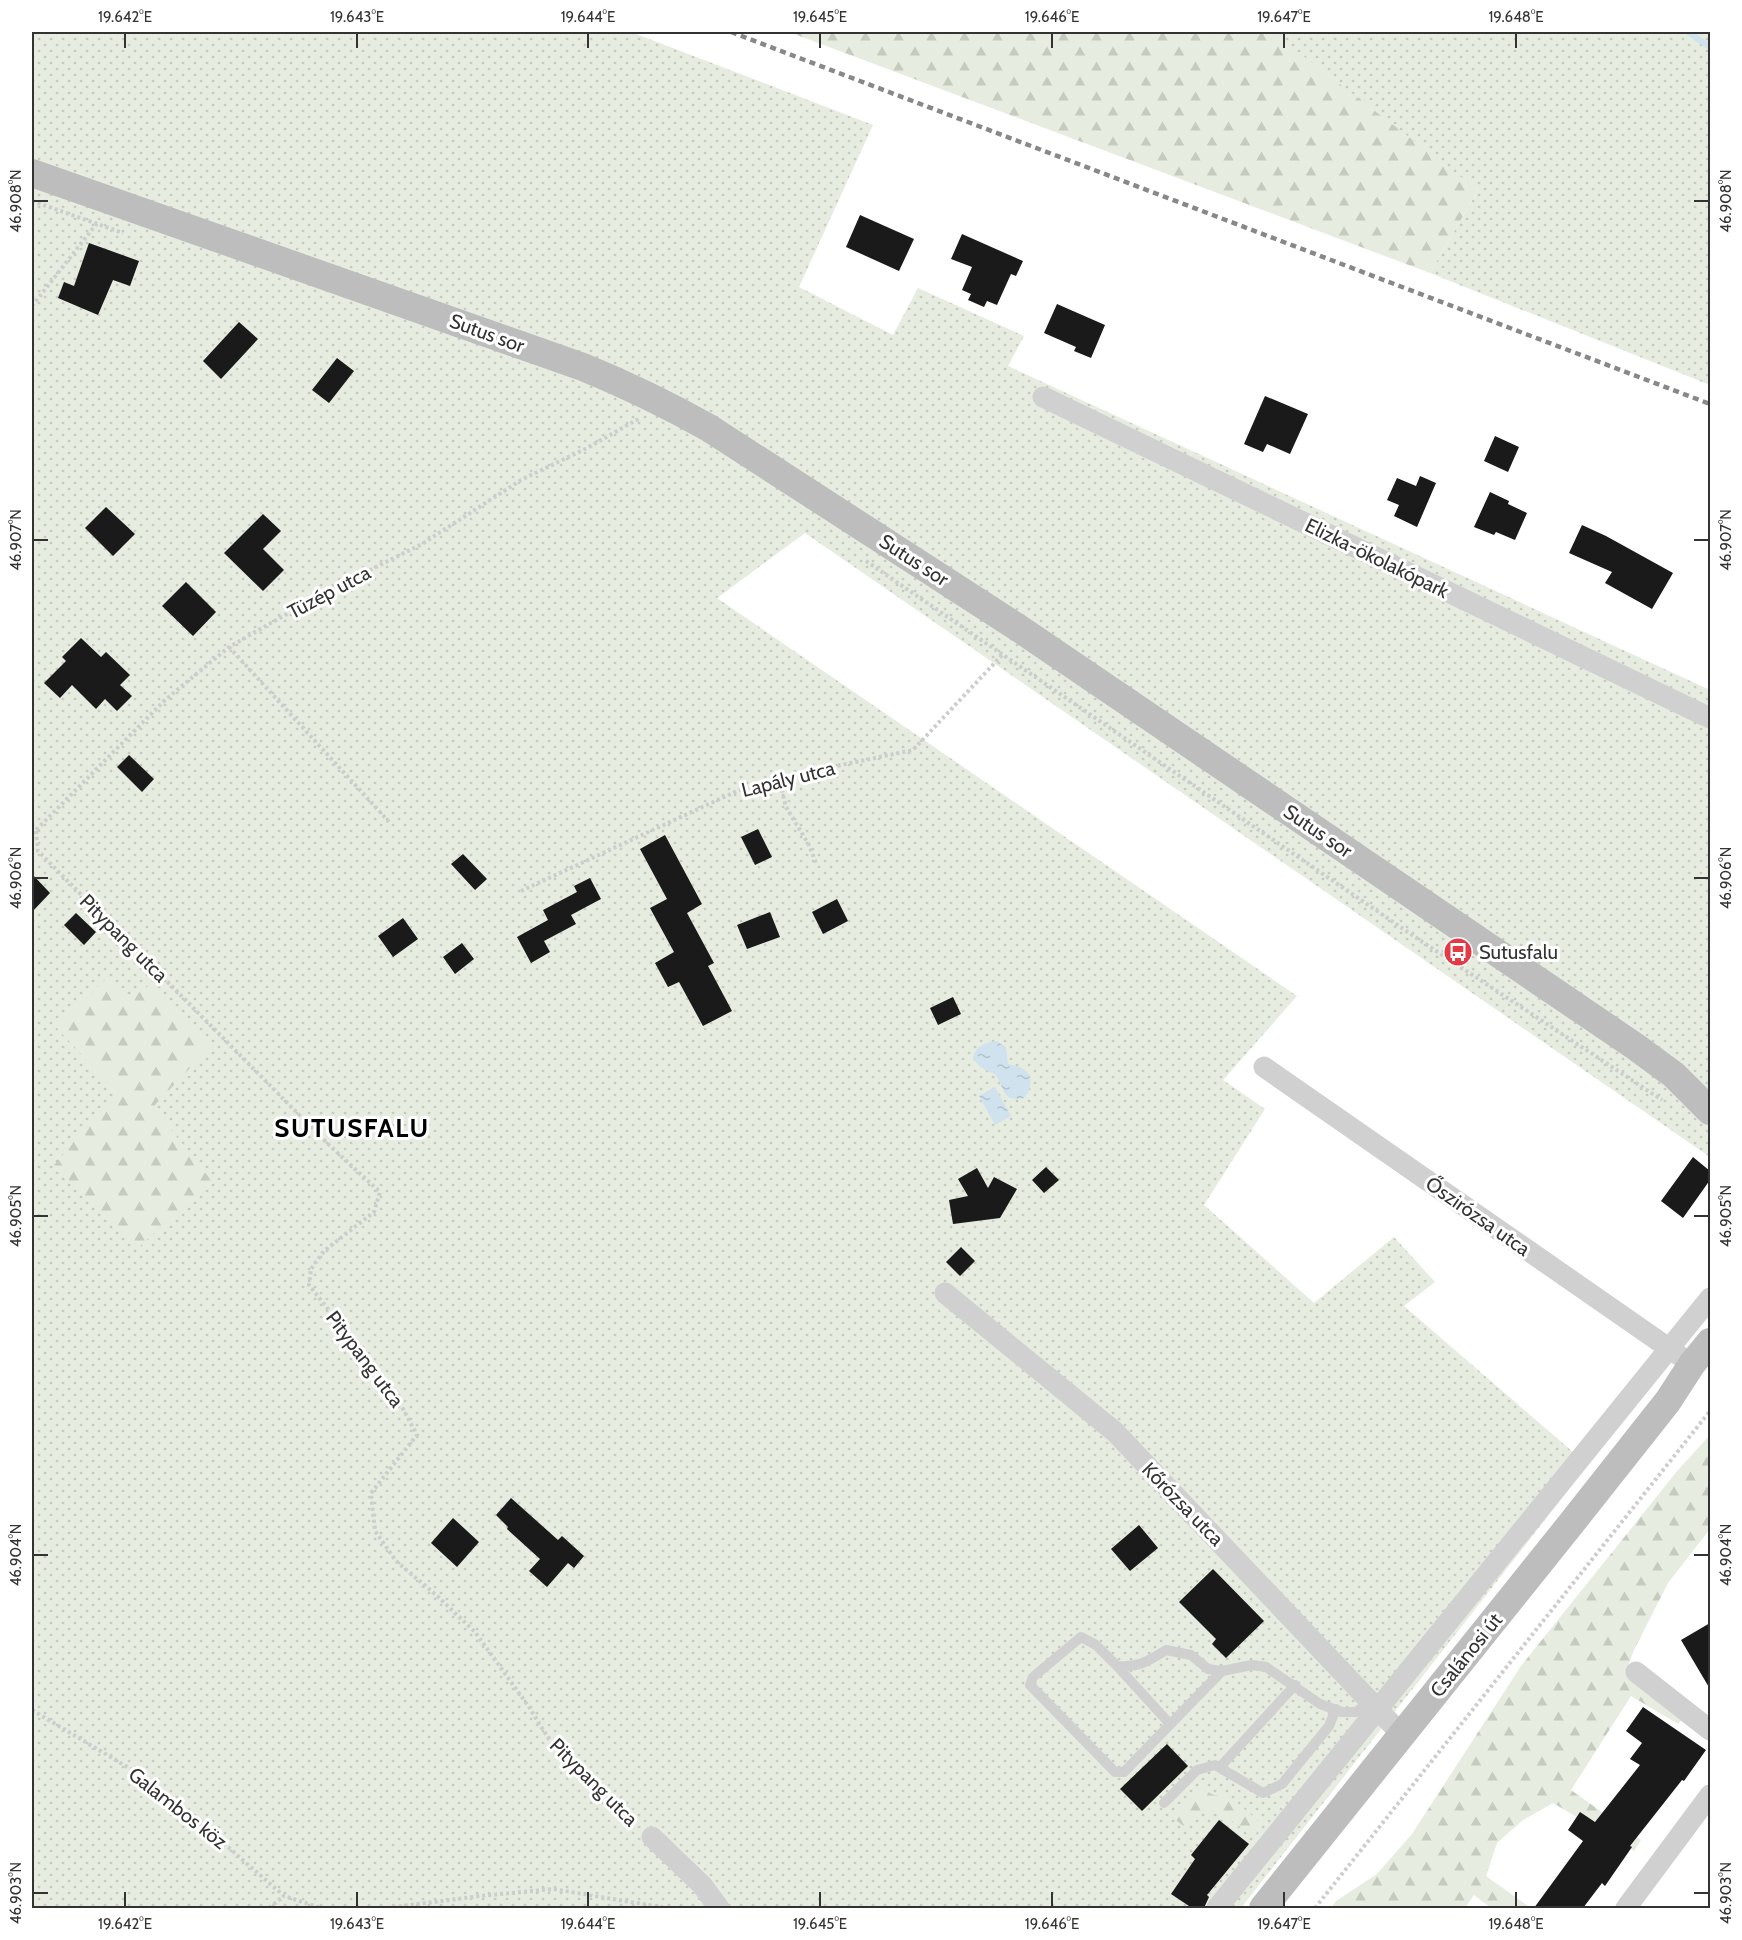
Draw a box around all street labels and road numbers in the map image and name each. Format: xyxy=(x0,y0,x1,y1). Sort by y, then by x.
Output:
street label: Sutus sor xyxy=(446,308,528,358)
street label: Elizka-ökolakópark xyxy=(1301,513,1453,603)
street label: Sutus sor xyxy=(875,529,954,592)
street label: Tüzép utca xyxy=(283,560,375,624)
street label: Lapály utca xyxy=(739,756,838,802)
street label: Sutus sor xyxy=(1279,799,1357,863)
street label: Pitypang utca xyxy=(75,889,173,987)
street label: Őszirózsa utca xyxy=(1421,1171,1535,1261)
street label: Pitypang utca xyxy=(321,1306,409,1412)
street label: Kőrózsa utca xyxy=(1137,1457,1229,1551)
street label: Csalánosi út xyxy=(1425,1608,1507,1702)
street label: Pitypang utca xyxy=(545,1733,643,1831)
street label: Galambos köz xyxy=(124,1762,232,1854)

